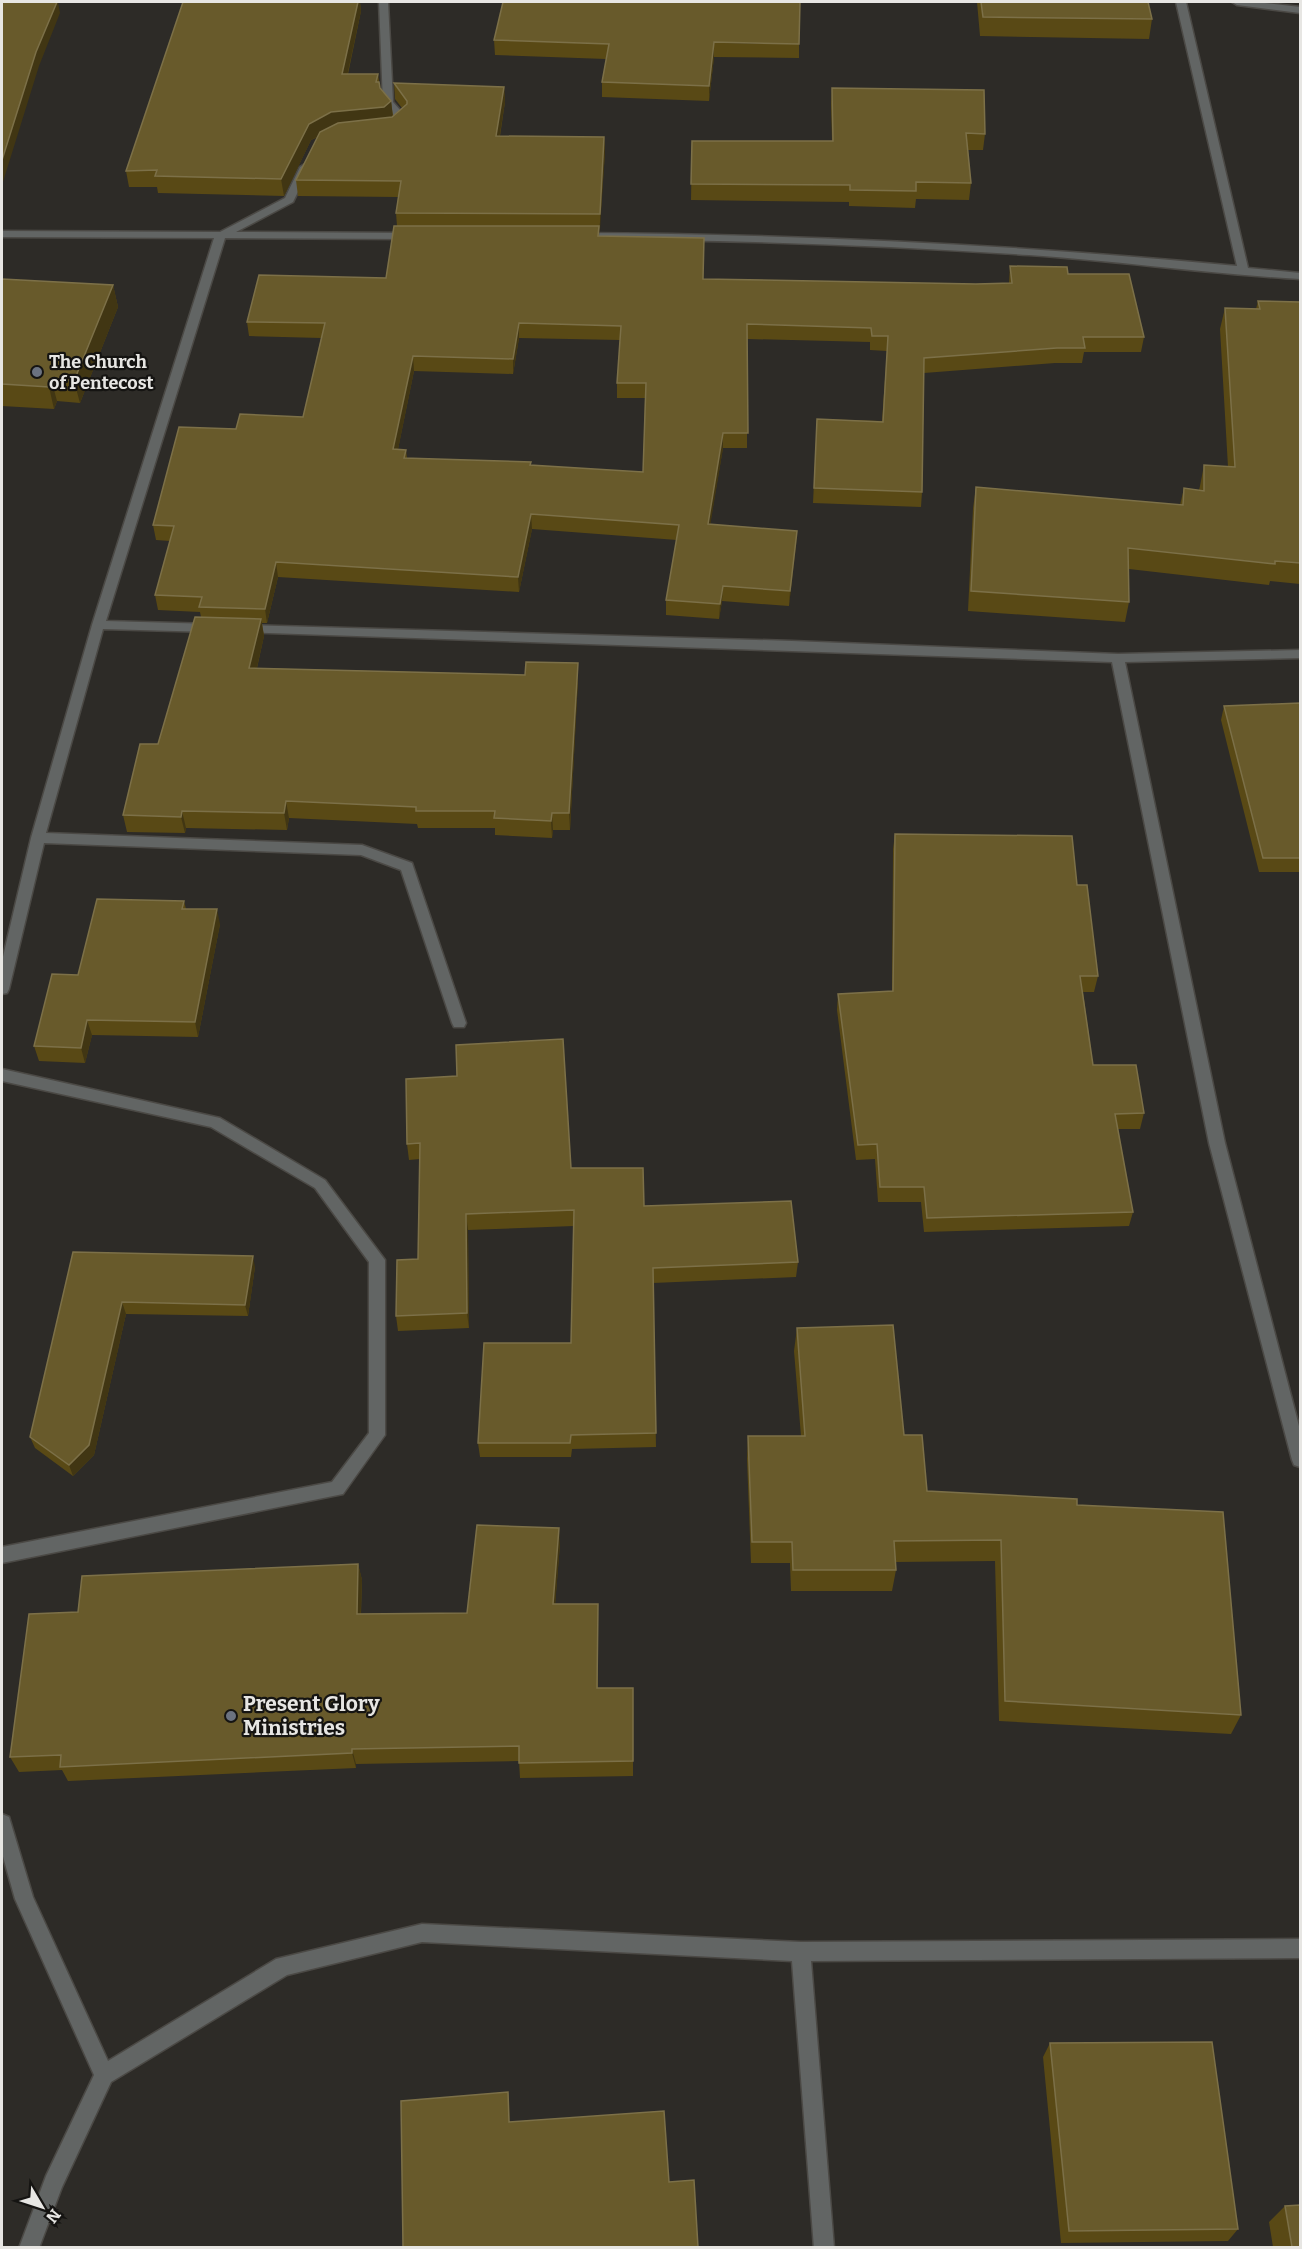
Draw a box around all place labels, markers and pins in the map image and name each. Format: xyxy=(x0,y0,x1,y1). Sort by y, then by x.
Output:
place label: The Church of Pentecost xyxy=(49,351,154,394)
marker: The Church of Pentecost xyxy=(30,365,44,379)
place label: Present Glory Ministries xyxy=(243,1691,380,1741)
marker: Present Glory Ministries xyxy=(224,1709,238,1723)

